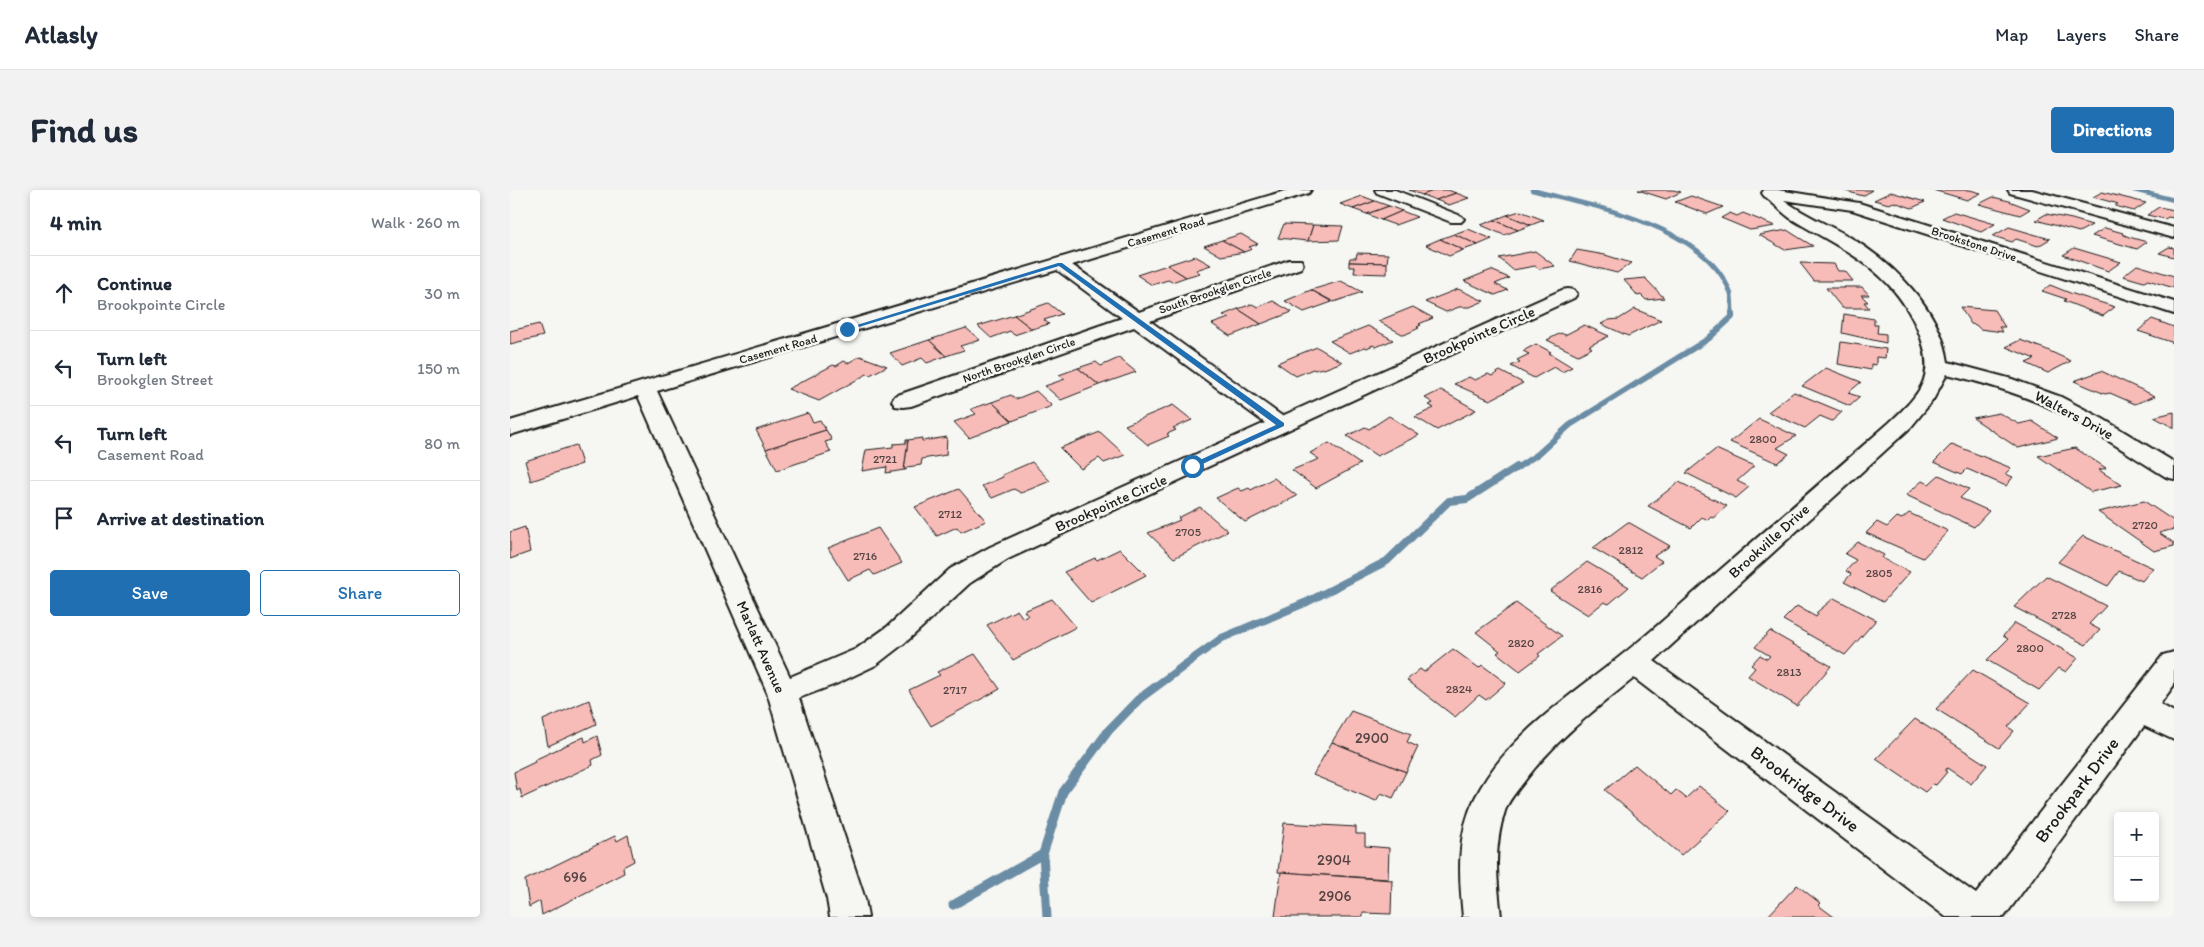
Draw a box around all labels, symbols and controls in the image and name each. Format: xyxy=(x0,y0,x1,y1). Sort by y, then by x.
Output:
text: Atlasly xyxy=(25,20,98,49)
text: Map xyxy=(1995,24,2028,46)
text: Layers xyxy=(2056,24,2106,46)
text: Share xyxy=(2134,24,2179,46)
button: Directions xyxy=(2051,107,2174,153)
text: Find us xyxy=(30,109,138,151)
text: 4 min xyxy=(50,210,102,235)
text: Walk · 260 m xyxy=(371,213,460,232)
street label: Casement Road xyxy=(1126,213,1207,250)
street label: Brookstone Drive xyxy=(1930,224,2019,264)
street label: South Brookglen Circle xyxy=(1157,265,1273,317)
text: Continue xyxy=(97,272,172,295)
icon: ahead xyxy=(50,279,78,307)
text: 30 m xyxy=(424,284,460,303)
text: Brookpointe Circle xyxy=(97,295,225,314)
street label: Brookpointe Circle xyxy=(1420,302,1538,368)
route end xyxy=(836,318,859,341)
street label: Casement Road xyxy=(738,331,819,367)
street label: North Brookglen Circle xyxy=(961,334,1077,386)
text: Turn left xyxy=(97,347,167,370)
icon: left xyxy=(50,354,78,382)
text: 150 m xyxy=(417,359,460,378)
text: Brookglen Street xyxy=(97,370,213,389)
street label: Walters Drive xyxy=(2032,387,2116,443)
text: Turn left xyxy=(97,422,167,445)
icon: left xyxy=(50,429,78,457)
house number: 2800 xyxy=(1749,432,1777,446)
text: 80 m xyxy=(424,434,460,453)
text: Casement Road xyxy=(97,445,204,464)
house number: 2721 xyxy=(873,452,897,466)
route start xyxy=(1181,455,1204,478)
street label: Brookpointe Circle xyxy=(1052,470,1170,536)
street label: Brookville Drive xyxy=(1725,500,1813,582)
icon: arrive xyxy=(50,504,78,532)
text: Arrive at destination xyxy=(97,507,264,530)
house number: 2712 xyxy=(938,507,963,521)
house number: 2720 xyxy=(2132,518,2158,532)
house number: 2705 xyxy=(1175,525,1201,539)
house number: 2812 xyxy=(1619,543,1644,557)
house number: 2716 xyxy=(853,549,877,563)
house number: 2805 xyxy=(1866,566,1892,580)
button: Save xyxy=(50,570,250,616)
button: Share xyxy=(260,570,460,616)
house number: 2816 xyxy=(1578,582,1602,596)
street label: Marlatt Avenue xyxy=(733,598,789,696)
house number: 2728 xyxy=(2051,608,2077,622)
house number: 2820 xyxy=(1508,636,1534,650)
house number: 2800 xyxy=(2016,641,2044,655)
house number: 2813 xyxy=(1777,665,1802,679)
house number: 2824 xyxy=(1446,682,1472,696)
house number: 2717 xyxy=(943,683,967,697)
house number: 2900 xyxy=(1355,729,1389,747)
street label: Brookpark Drive xyxy=(2030,733,2124,847)
street label: Brookridge Drive xyxy=(1746,741,1864,837)
map controls xyxy=(2114,812,2159,902)
button: + xyxy=(2114,812,2159,857)
house number: 2904 xyxy=(1317,851,1351,869)
button: − xyxy=(2114,857,2159,902)
house number: 696 xyxy=(563,868,587,886)
house number: 2906 xyxy=(1319,887,1352,905)

